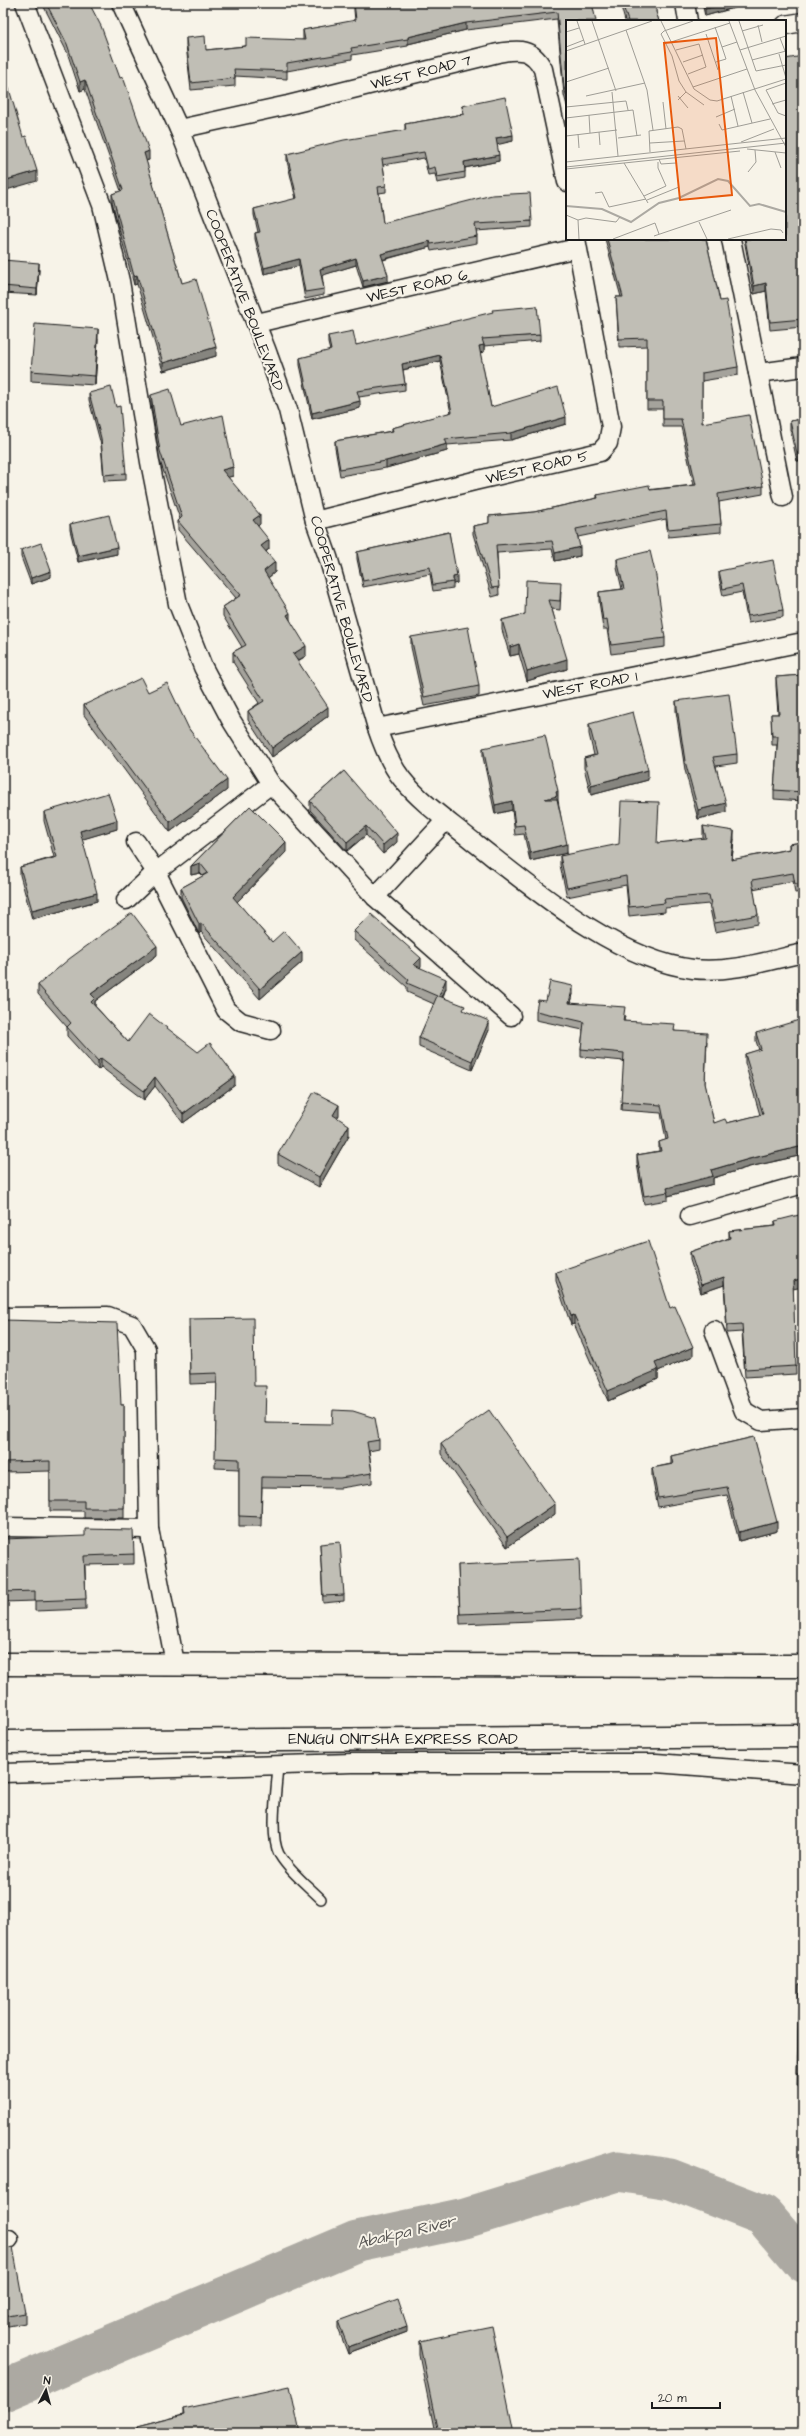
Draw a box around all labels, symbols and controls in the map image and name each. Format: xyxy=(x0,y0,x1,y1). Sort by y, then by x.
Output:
inset map xyxy=(566,20,786,240)
street label: WEST ROAD 7 xyxy=(368,50,474,95)
street label: COOPERATIVE BOULEVARD xyxy=(200,206,289,394)
street label: WEST ROAD 6 xyxy=(364,264,470,308)
street label: WEST ROAD 5 xyxy=(484,445,591,489)
street label: COOPERATIVE BOULEVARD xyxy=(305,513,378,705)
street label: WEST ROAD 1 xyxy=(541,666,639,705)
street label: ENUGU ONITSHA EXPRESS ROAD xyxy=(288,1729,518,1750)
water label: Abakpa River xyxy=(355,2209,460,2254)
north arrow xyxy=(26,2370,66,2410)
text: N xyxy=(43,2373,51,2388)
scale bar xyxy=(652,2384,720,2410)
text: 20 m xyxy=(658,2390,687,2407)

